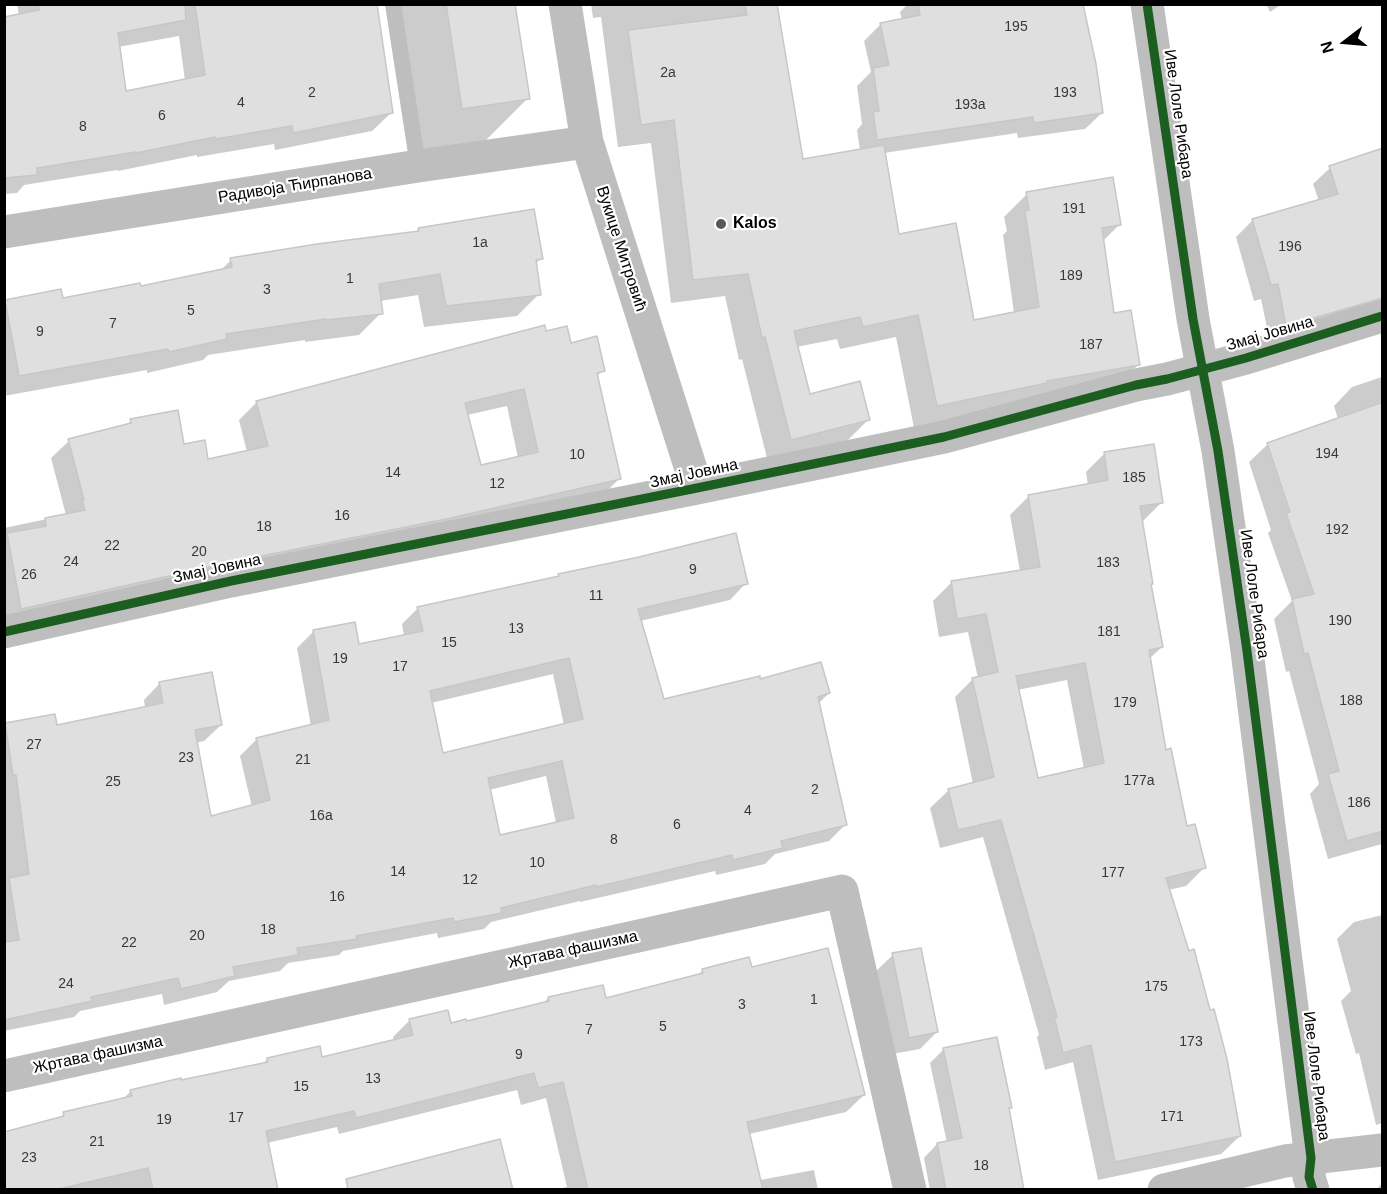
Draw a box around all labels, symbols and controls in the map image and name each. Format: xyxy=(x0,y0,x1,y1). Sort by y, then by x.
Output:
north arrow xyxy=(1315,12,1375,72)
house number: 195 xyxy=(1004,19,1028,35)
text: N xyxy=(1317,39,1337,55)
street label: Иве Лоле Рибара xyxy=(1159,48,1197,180)
house number: 2a xyxy=(660,65,676,81)
house number: 2 xyxy=(308,85,316,101)
house number: 193 xyxy=(1053,85,1077,101)
house number: 4 xyxy=(237,95,245,111)
house number: 193a xyxy=(954,97,986,113)
house number: 6 xyxy=(158,108,166,124)
house number: 8 xyxy=(79,119,87,135)
street label: Радивоја Ћирпанова xyxy=(217,164,373,208)
street label: Вукице Митровић xyxy=(592,184,650,314)
house number: 191 xyxy=(1062,201,1086,217)
place label: Kalos xyxy=(733,214,777,234)
marker: Kalos xyxy=(714,217,728,231)
house number: 1a xyxy=(472,235,488,251)
house number: 196 xyxy=(1278,239,1302,255)
house number: 189 xyxy=(1059,268,1083,284)
house number: 1 xyxy=(346,271,354,287)
house number: 3 xyxy=(263,282,271,298)
house number: 5 xyxy=(187,303,195,319)
street label: Змај Јовина xyxy=(1224,312,1316,356)
house number: 7 xyxy=(109,316,117,332)
house number: 9 xyxy=(36,324,44,340)
house number: 187 xyxy=(1079,337,1103,353)
house number: 194 xyxy=(1315,446,1339,462)
house number: 10 xyxy=(569,447,585,463)
street label: Змај Јовина xyxy=(648,455,740,493)
house number: 14 xyxy=(385,465,401,481)
house number: 185 xyxy=(1122,470,1146,486)
house number: 12 xyxy=(489,476,505,492)
house number: 16 xyxy=(334,508,350,524)
house number: 18 xyxy=(256,519,272,535)
house number: 192 xyxy=(1325,522,1349,538)
street label: Иве Лоле Рибара xyxy=(1235,528,1273,660)
house number: 22 xyxy=(104,538,120,554)
house number: 20 xyxy=(191,544,207,560)
street label: Змај Јовина xyxy=(171,550,263,588)
house number: 24 xyxy=(63,554,79,570)
house number: 183 xyxy=(1096,555,1120,571)
house number: 9 xyxy=(689,562,697,578)
house number: 26 xyxy=(21,567,37,583)
house number: 11 xyxy=(589,588,603,604)
house number: 190 xyxy=(1328,613,1352,629)
house number: 13 xyxy=(508,621,524,637)
house number: 181 xyxy=(1097,624,1121,640)
house number: 15 xyxy=(441,635,457,651)
house number: 19 xyxy=(332,651,348,667)
house number: 17 xyxy=(392,659,408,675)
house number: 188 xyxy=(1339,693,1363,709)
house number: 179 xyxy=(1113,695,1137,711)
house number: 27 xyxy=(26,737,42,753)
house number: 23 xyxy=(178,750,194,766)
house number: 21 xyxy=(295,752,311,768)
house number: 177a xyxy=(1123,773,1155,789)
house number: 25 xyxy=(105,774,121,790)
house number: 2 xyxy=(811,782,819,798)
house number: 186 xyxy=(1347,795,1371,811)
house number: 4 xyxy=(744,803,752,819)
house number: 16a xyxy=(309,808,333,824)
house number: 6 xyxy=(673,817,681,833)
house number: 8 xyxy=(610,832,618,848)
house number: 10 xyxy=(529,855,545,871)
house number: 14 xyxy=(390,864,406,880)
house number: 177 xyxy=(1101,865,1125,881)
house number: 12 xyxy=(462,872,478,888)
house number: 16 xyxy=(329,889,345,905)
house number: 18 xyxy=(260,922,276,938)
street label: Жртава фашизма xyxy=(506,927,640,973)
house number: 20 xyxy=(189,928,205,944)
house number: 22 xyxy=(121,935,137,951)
house number: 24 xyxy=(58,976,74,992)
house number: 175 xyxy=(1144,979,1168,995)
house number: 1 xyxy=(810,992,818,1008)
house number: 3 xyxy=(738,997,746,1013)
street label: Иве Лоле Рибара xyxy=(1299,1010,1333,1142)
house number: 5 xyxy=(659,1019,667,1035)
house number: 7 xyxy=(585,1022,593,1038)
street label: Жртава фашизма xyxy=(31,1032,165,1078)
house number: 173 xyxy=(1179,1034,1203,1050)
house number: 9 xyxy=(515,1047,523,1063)
house number: 13 xyxy=(365,1071,381,1087)
house number: 15 xyxy=(293,1079,309,1095)
house number: 171 xyxy=(1160,1109,1184,1125)
house number: 17 xyxy=(228,1110,244,1126)
house number: 19 xyxy=(156,1112,172,1128)
house number: 21 xyxy=(89,1134,105,1150)
house number: 23 xyxy=(21,1150,37,1166)
house number: 18 xyxy=(973,1158,989,1174)

